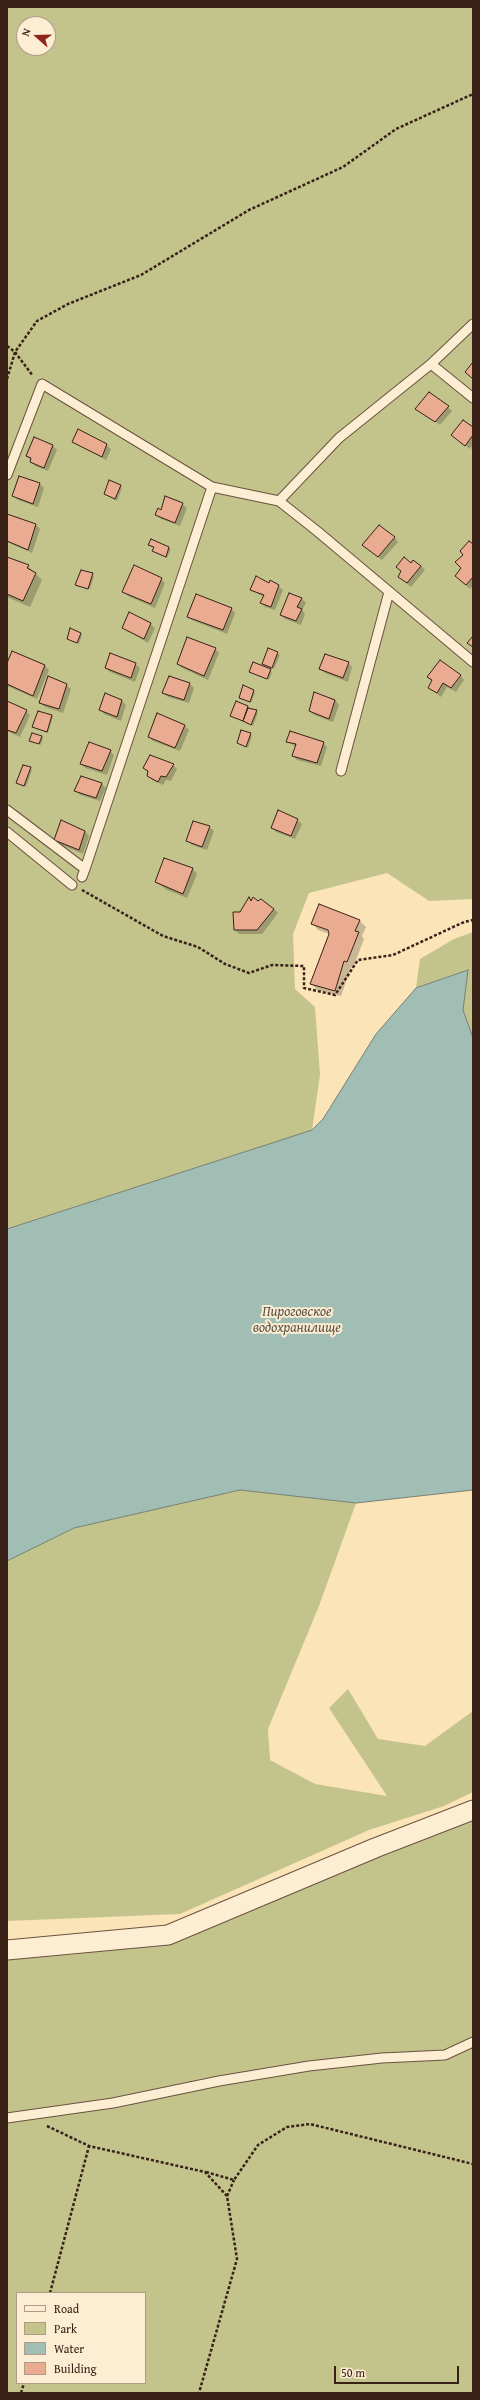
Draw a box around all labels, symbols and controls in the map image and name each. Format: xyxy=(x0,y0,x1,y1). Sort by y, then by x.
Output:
north arrow xyxy=(16,16,56,56)
text: N xyxy=(17,26,34,38)
water label: Пироговское водохранилище xyxy=(253,1304,341,1336)
legend xyxy=(16,2292,146,2384)
text: Road xyxy=(54,2300,79,2317)
text: Park xyxy=(54,2320,77,2337)
text: Water xyxy=(54,2340,84,2357)
scale bar xyxy=(336,2358,461,2384)
text: Building xyxy=(54,2360,97,2377)
text: 50 m xyxy=(341,2364,365,2381)

